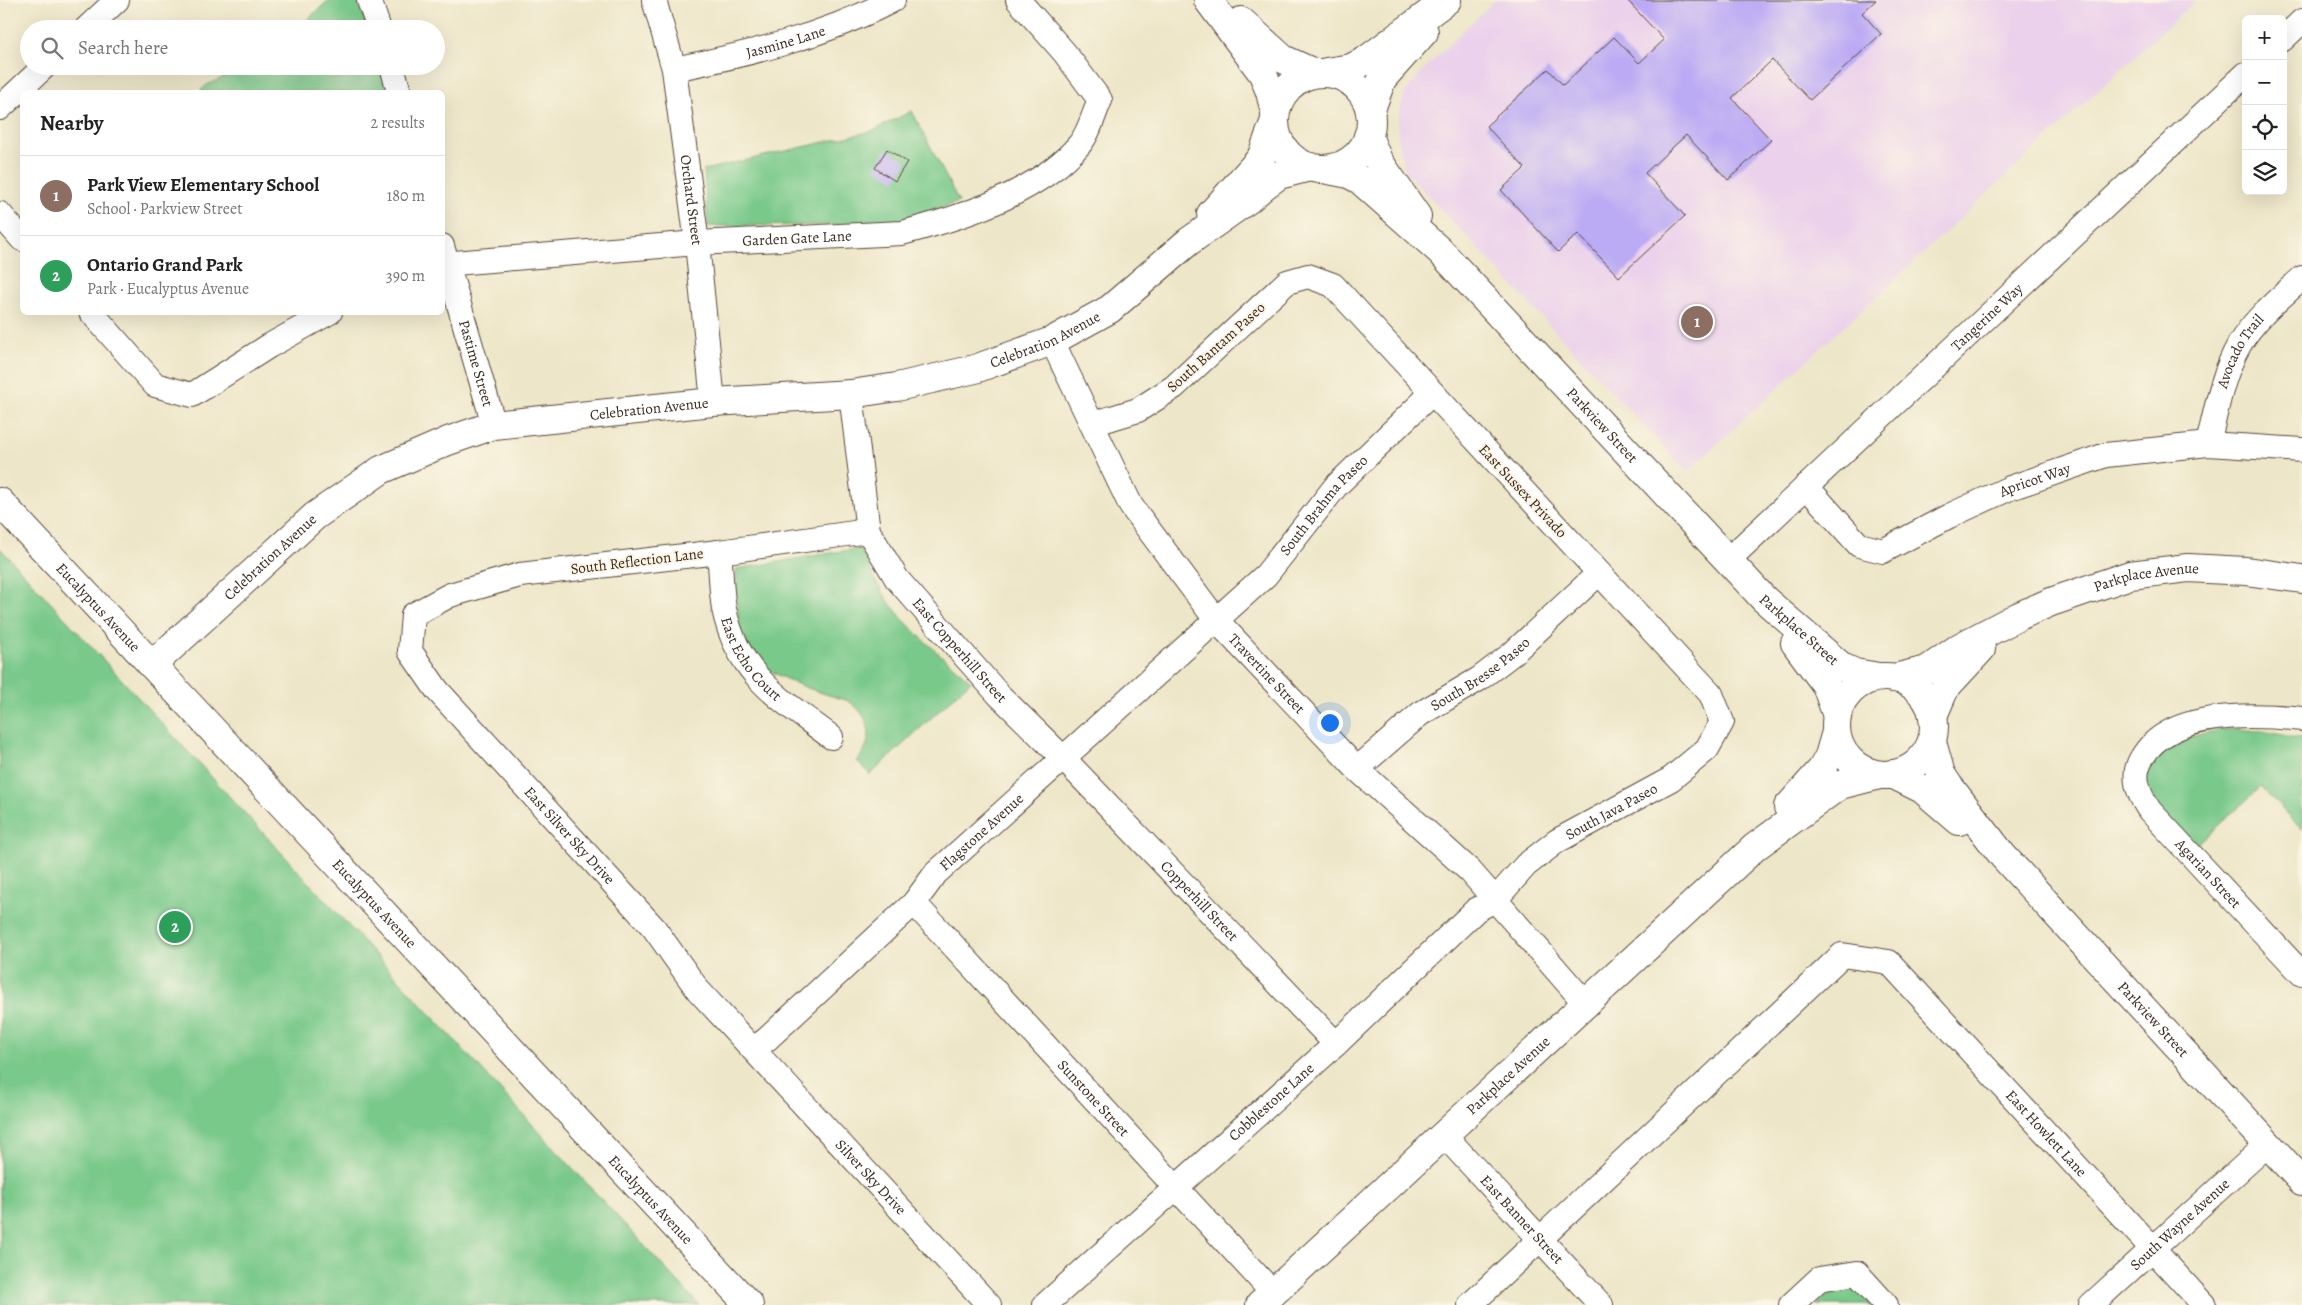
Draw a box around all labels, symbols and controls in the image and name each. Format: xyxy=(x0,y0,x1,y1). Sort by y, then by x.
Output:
map controls xyxy=(2242,15,2287,195)
button: + xyxy=(2242,15,2287,60)
search box xyxy=(20,20,445,75)
street label: Jasmine Lane xyxy=(744,20,828,63)
icon: search xyxy=(38,34,66,62)
text: Search here xyxy=(78,35,168,61)
button: − xyxy=(2242,60,2287,105)
button: locate xyxy=(2242,105,2287,150)
text: Nearby xyxy=(40,109,103,137)
text: 2 results xyxy=(370,112,425,134)
button: layers xyxy=(2242,150,2287,195)
street label: Orchard Street xyxy=(675,154,707,246)
text: Park View Elementary School xyxy=(87,172,319,198)
text: 1 xyxy=(53,185,59,207)
text: 180 m xyxy=(387,185,425,207)
text: School · Parkview Street xyxy=(87,198,242,220)
street label: Garden Gate Lane xyxy=(742,225,853,251)
text: Ontario Grand Park xyxy=(87,252,243,278)
text: 2 xyxy=(52,265,60,287)
text: 390 m xyxy=(386,265,425,287)
text: Park · Eucalyptus Avenue xyxy=(87,278,249,300)
street label: Tangerine Way xyxy=(1947,278,2027,356)
street label: South Bantam Paseo xyxy=(1163,297,1269,397)
pin: 1 xyxy=(1681,303,1713,341)
street label: Celebration Avenue xyxy=(987,306,1104,373)
street label: Avocado Trail xyxy=(2212,309,2268,392)
street label: Pastime Street xyxy=(454,317,498,409)
street label: Parkview Street xyxy=(1562,383,1642,467)
street label: Celebration Avenue xyxy=(589,393,710,425)
street label: East Sussex Privado xyxy=(1474,440,1572,542)
street label: South Brahma Paseo xyxy=(1275,451,1372,560)
street label: Apricot Way xyxy=(1995,458,2073,502)
street label: Celebration Avenue xyxy=(219,509,321,605)
street label: South Reflection Lane xyxy=(569,543,705,579)
street label: Eucalyptus Avenue xyxy=(52,558,145,656)
street label: Parkplace Avenue xyxy=(2091,558,2200,597)
street label: Parkplace Street xyxy=(1755,589,1843,670)
street label: East Copperhill Street xyxy=(908,593,1011,707)
street label: East Echo Court xyxy=(716,615,786,706)
street label: Travertine Street xyxy=(1224,629,1310,718)
street label: South Bresse Paseo xyxy=(1427,632,1534,716)
your location xyxy=(1317,710,1343,736)
street label: South Java Paseo xyxy=(1562,778,1661,845)
street label: East Silver Sky Drive xyxy=(520,782,620,889)
street label: Flagstone Avenue xyxy=(935,788,1028,875)
street label: Agarian Street xyxy=(2170,834,2246,913)
street label: Eucalyptus Avenue xyxy=(328,855,421,953)
street label: Copperhill Street xyxy=(1156,856,1243,946)
pin: 2 xyxy=(159,908,191,946)
street label: Parkview Street xyxy=(2113,977,2193,1062)
street label: Parkplace Avenue xyxy=(1462,1031,1554,1119)
street label: Sunstone Street xyxy=(1053,1055,1134,1141)
street label: Cobblestone Lane xyxy=(1224,1058,1318,1146)
street label: East Howlett Lane xyxy=(2001,1086,2092,1181)
street label: Silver Sky Drive xyxy=(831,1135,911,1219)
street label: Eucalyptus Avenue xyxy=(604,1151,697,1249)
street label: East Banner Street xyxy=(1476,1171,1568,1268)
street label: South Wayne Avenue xyxy=(2126,1174,2234,1275)

